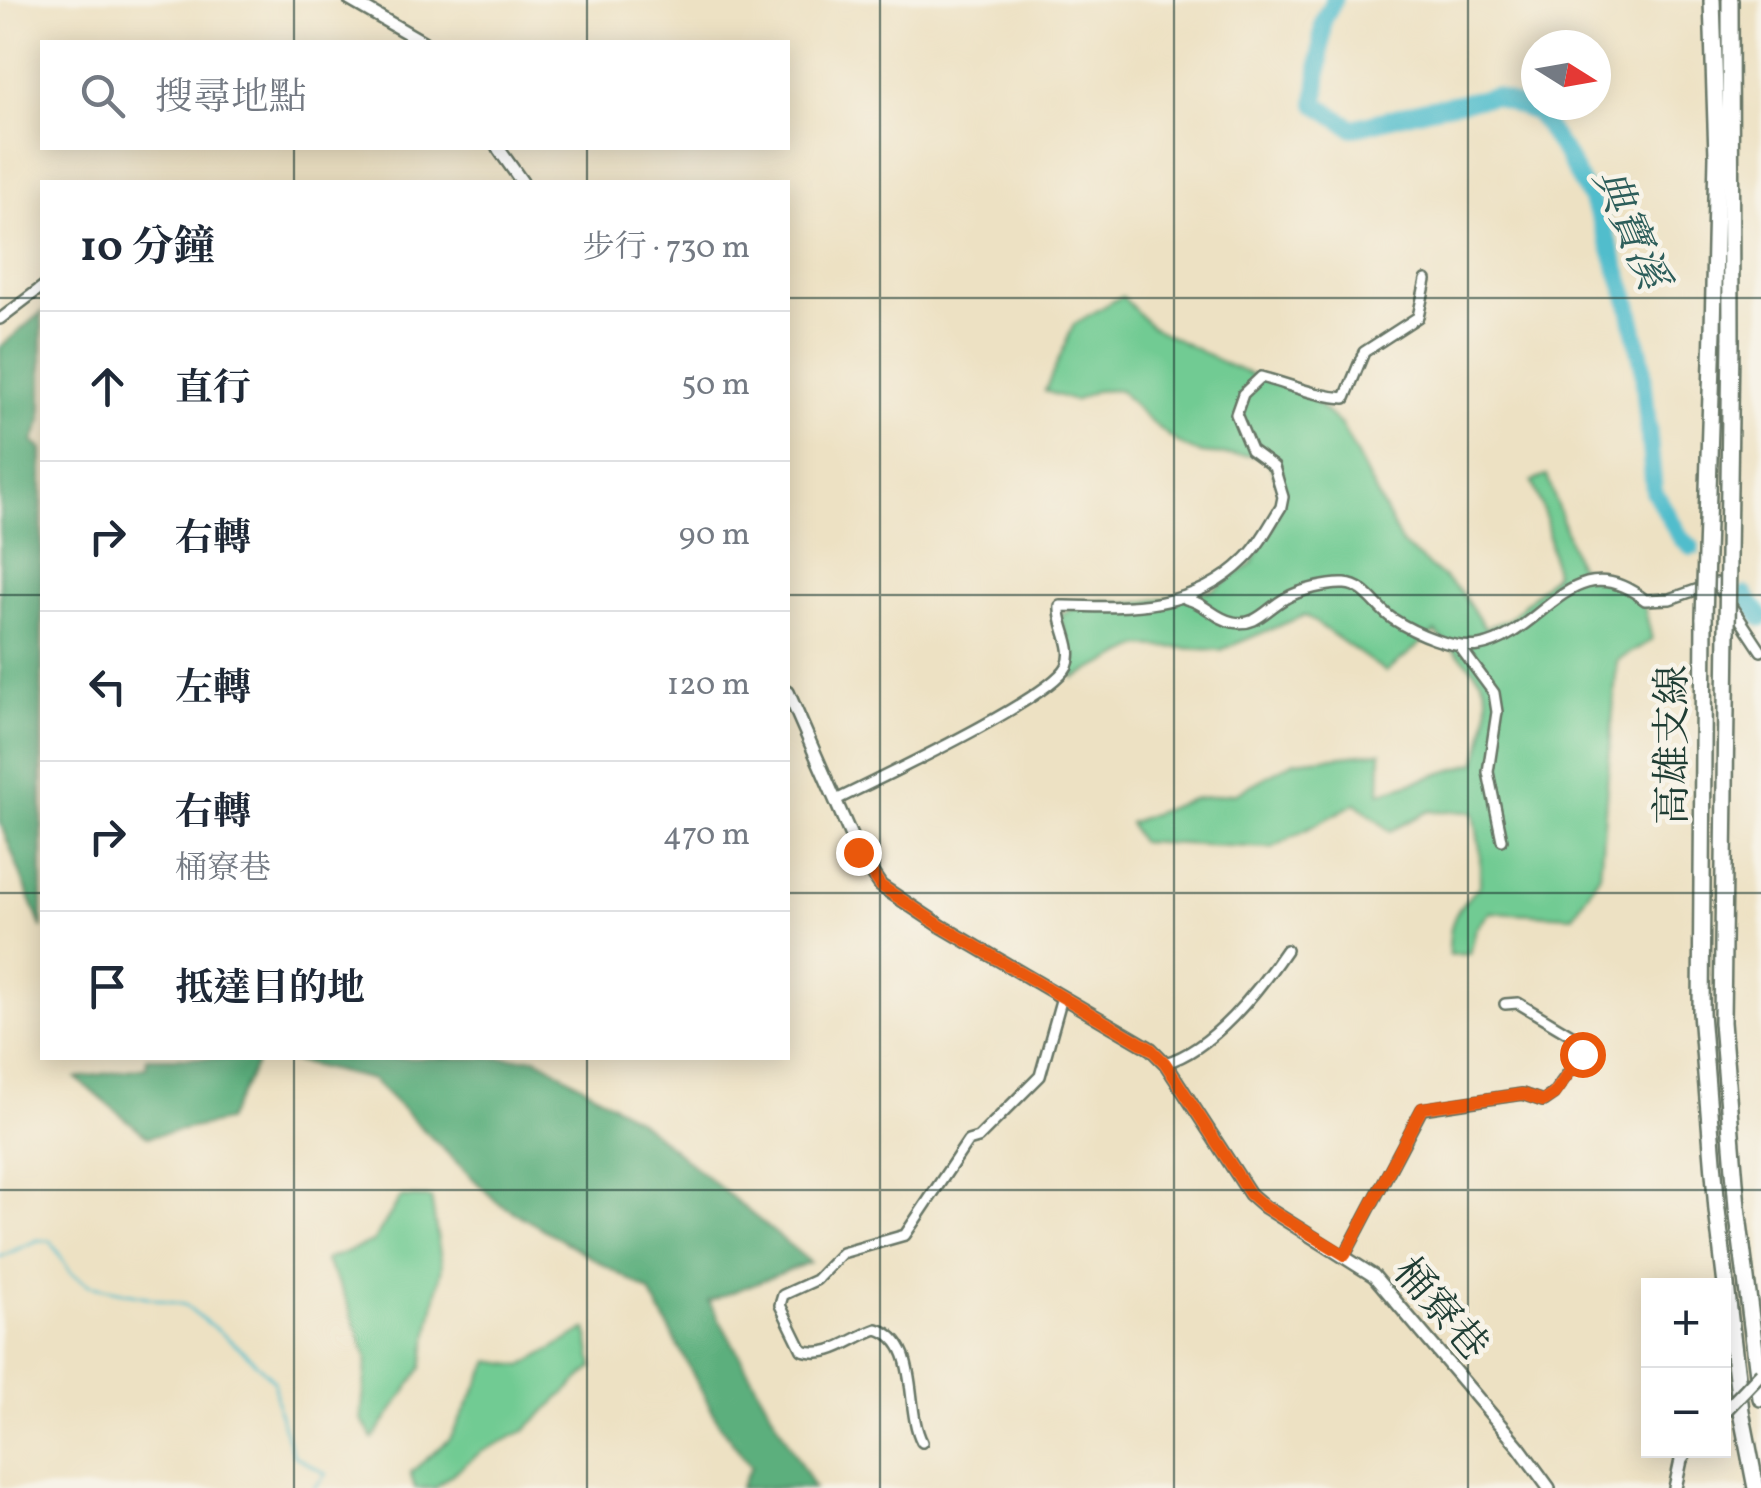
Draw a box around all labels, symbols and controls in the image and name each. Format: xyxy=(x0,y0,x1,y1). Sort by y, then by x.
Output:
north arrow xyxy=(1521,30,1611,120)
search box xyxy=(40,40,790,150)
icon: search xyxy=(75,68,130,123)
text: 搜尋地點 xyxy=(155,73,307,126)
water label: 典寶溪 xyxy=(1576,160,1681,303)
text: 10 分鐘 xyxy=(80,220,215,279)
text: 步行 · 730 m xyxy=(583,227,750,271)
icon: ahead xyxy=(80,359,135,414)
text: 直行 xyxy=(175,364,251,417)
text: 50 m xyxy=(681,364,750,408)
icon: right xyxy=(80,509,135,564)
text: 右轉 xyxy=(175,514,251,567)
text: 90 m xyxy=(679,514,750,558)
icon: left xyxy=(80,659,135,714)
text: 左轉 xyxy=(175,664,251,717)
text: 120 m xyxy=(667,664,750,708)
street label: 高雄支線 xyxy=(1647,665,1703,825)
text: 右轉 xyxy=(175,788,251,841)
icon: right xyxy=(80,809,135,864)
text: 470 m xyxy=(663,814,750,858)
route end xyxy=(836,830,882,876)
text: 桶寮巷 xyxy=(175,848,271,892)
icon: arrive xyxy=(80,959,135,1014)
text: 抵達目的地 xyxy=(175,964,365,1017)
route start xyxy=(1560,1032,1606,1078)
street label: 桶寮巷 xyxy=(1378,1247,1499,1374)
map controls xyxy=(1641,1278,1731,1458)
button: + xyxy=(1641,1278,1731,1368)
button: − xyxy=(1641,1368,1731,1458)

